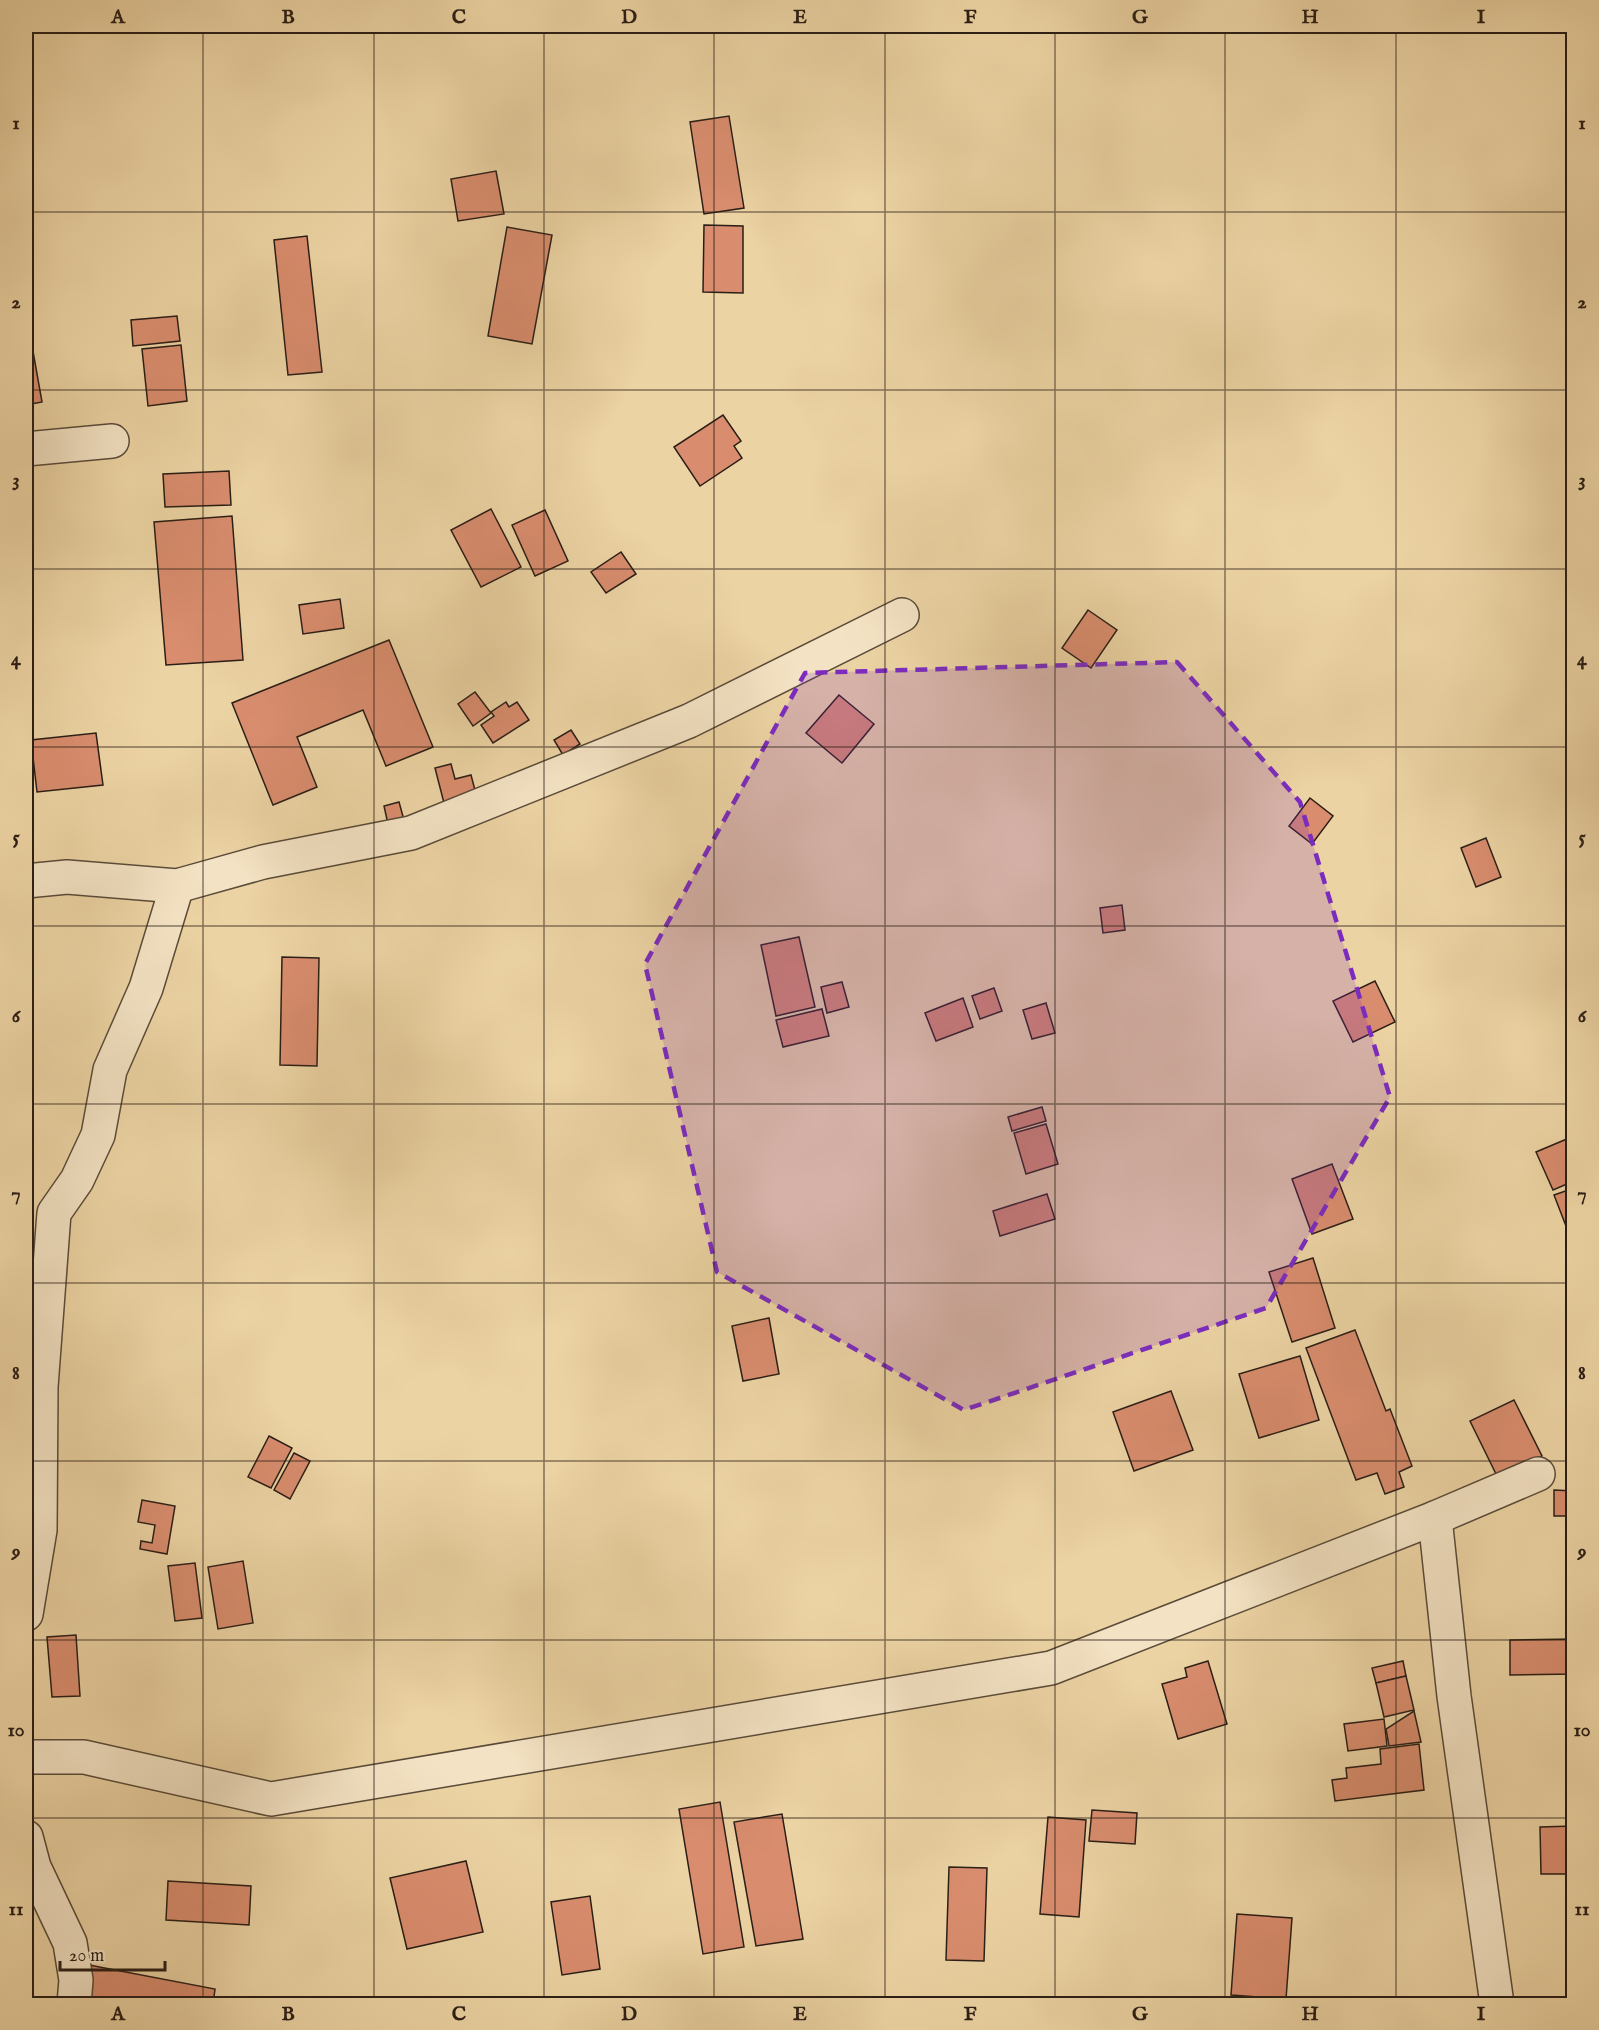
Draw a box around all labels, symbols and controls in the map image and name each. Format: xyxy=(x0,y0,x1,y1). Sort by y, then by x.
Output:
text: A xyxy=(110,5,126,30)
text: B xyxy=(281,5,295,30)
text: C xyxy=(452,5,466,30)
text: D xyxy=(621,5,637,30)
text: E xyxy=(793,5,807,30)
text: F xyxy=(964,5,977,30)
text: G xyxy=(1132,5,1149,30)
text: H xyxy=(1301,5,1319,30)
text: I xyxy=(1477,5,1486,30)
text: 1 xyxy=(12,111,20,136)
text: 1 xyxy=(1578,111,1586,136)
text: 2 xyxy=(11,290,21,315)
text: 2 xyxy=(1577,290,1587,315)
text: 3 xyxy=(12,468,20,493)
text: 3 xyxy=(1578,468,1586,493)
text: 4 xyxy=(11,647,22,672)
text: 4 xyxy=(1577,647,1588,672)
text: 5 xyxy=(12,825,20,850)
text: 5 xyxy=(1578,825,1586,850)
text: 6 xyxy=(12,1004,22,1029)
text: 6 xyxy=(1578,1004,1588,1029)
text: 7 xyxy=(11,1182,21,1207)
text: 7 xyxy=(1577,1182,1587,1207)
text: 8 xyxy=(12,1361,20,1386)
text: 8 xyxy=(1578,1361,1586,1386)
text: 9 xyxy=(11,1539,21,1564)
text: 9 xyxy=(1577,1539,1587,1564)
text: 10 xyxy=(7,1718,25,1743)
text: 10 xyxy=(1573,1718,1591,1743)
text: 11 xyxy=(9,1897,23,1922)
text: 11 xyxy=(1575,1897,1589,1922)
scale bar xyxy=(60,1934,165,1972)
text: 20 m xyxy=(69,1945,104,1968)
text: A xyxy=(110,2002,126,2027)
text: B xyxy=(281,2002,295,2027)
text: C xyxy=(452,2002,466,2027)
text: D xyxy=(621,2002,637,2027)
text: E xyxy=(793,2002,807,2027)
text: F xyxy=(964,2002,977,2027)
text: G xyxy=(1132,2002,1149,2027)
text: H xyxy=(1301,2002,1319,2027)
text: I xyxy=(1477,2002,1486,2027)

